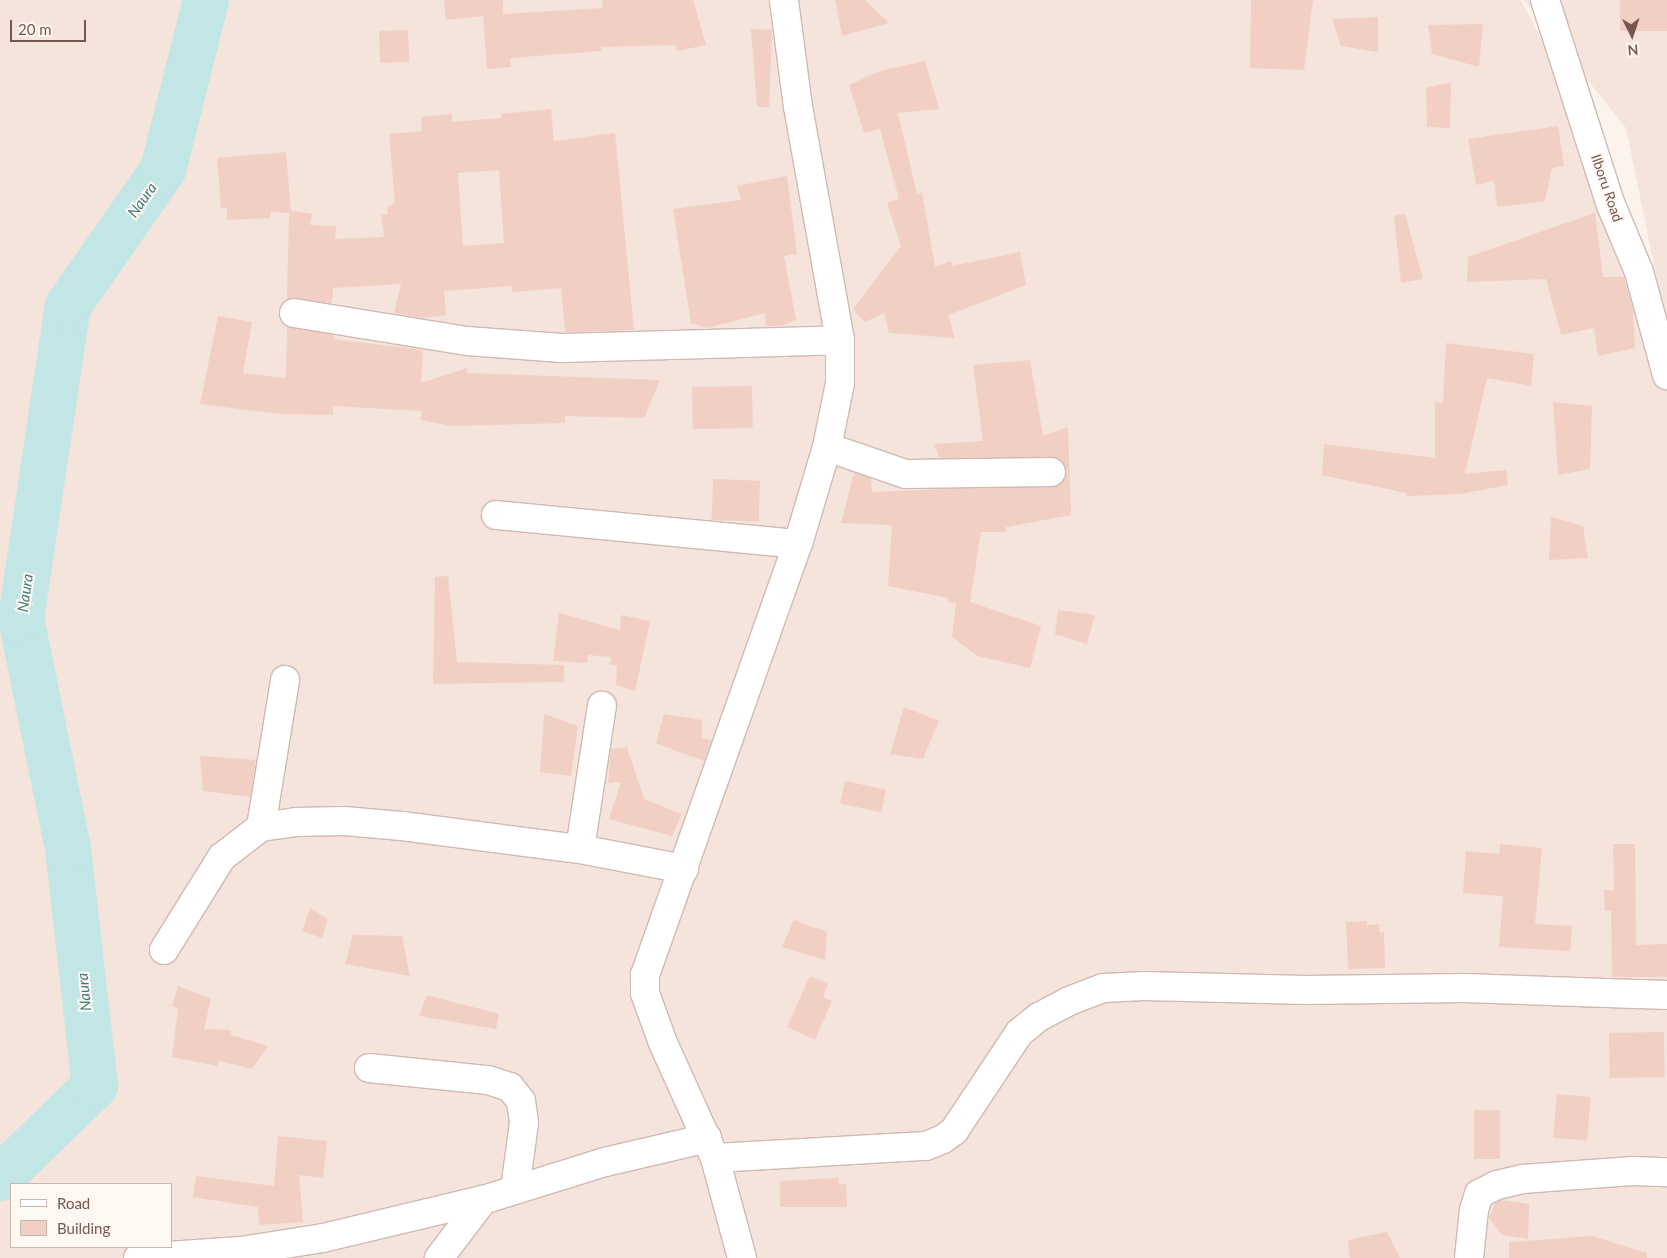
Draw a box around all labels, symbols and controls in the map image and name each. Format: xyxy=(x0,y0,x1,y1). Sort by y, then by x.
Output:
scale bar xyxy=(12,10,89,42)
north arrow xyxy=(1607,10,1657,60)
text: 20 m xyxy=(18,20,52,38)
text: N xyxy=(1627,42,1639,59)
street label: Ilboru Road xyxy=(1588,152,1626,224)
water label: Naura xyxy=(124,179,160,221)
water label: Naura xyxy=(13,573,37,613)
water label: Naura xyxy=(73,972,95,1012)
legend xyxy=(10,1183,172,1248)
text: Road xyxy=(57,1194,90,1212)
text: Building xyxy=(57,1219,110,1237)

